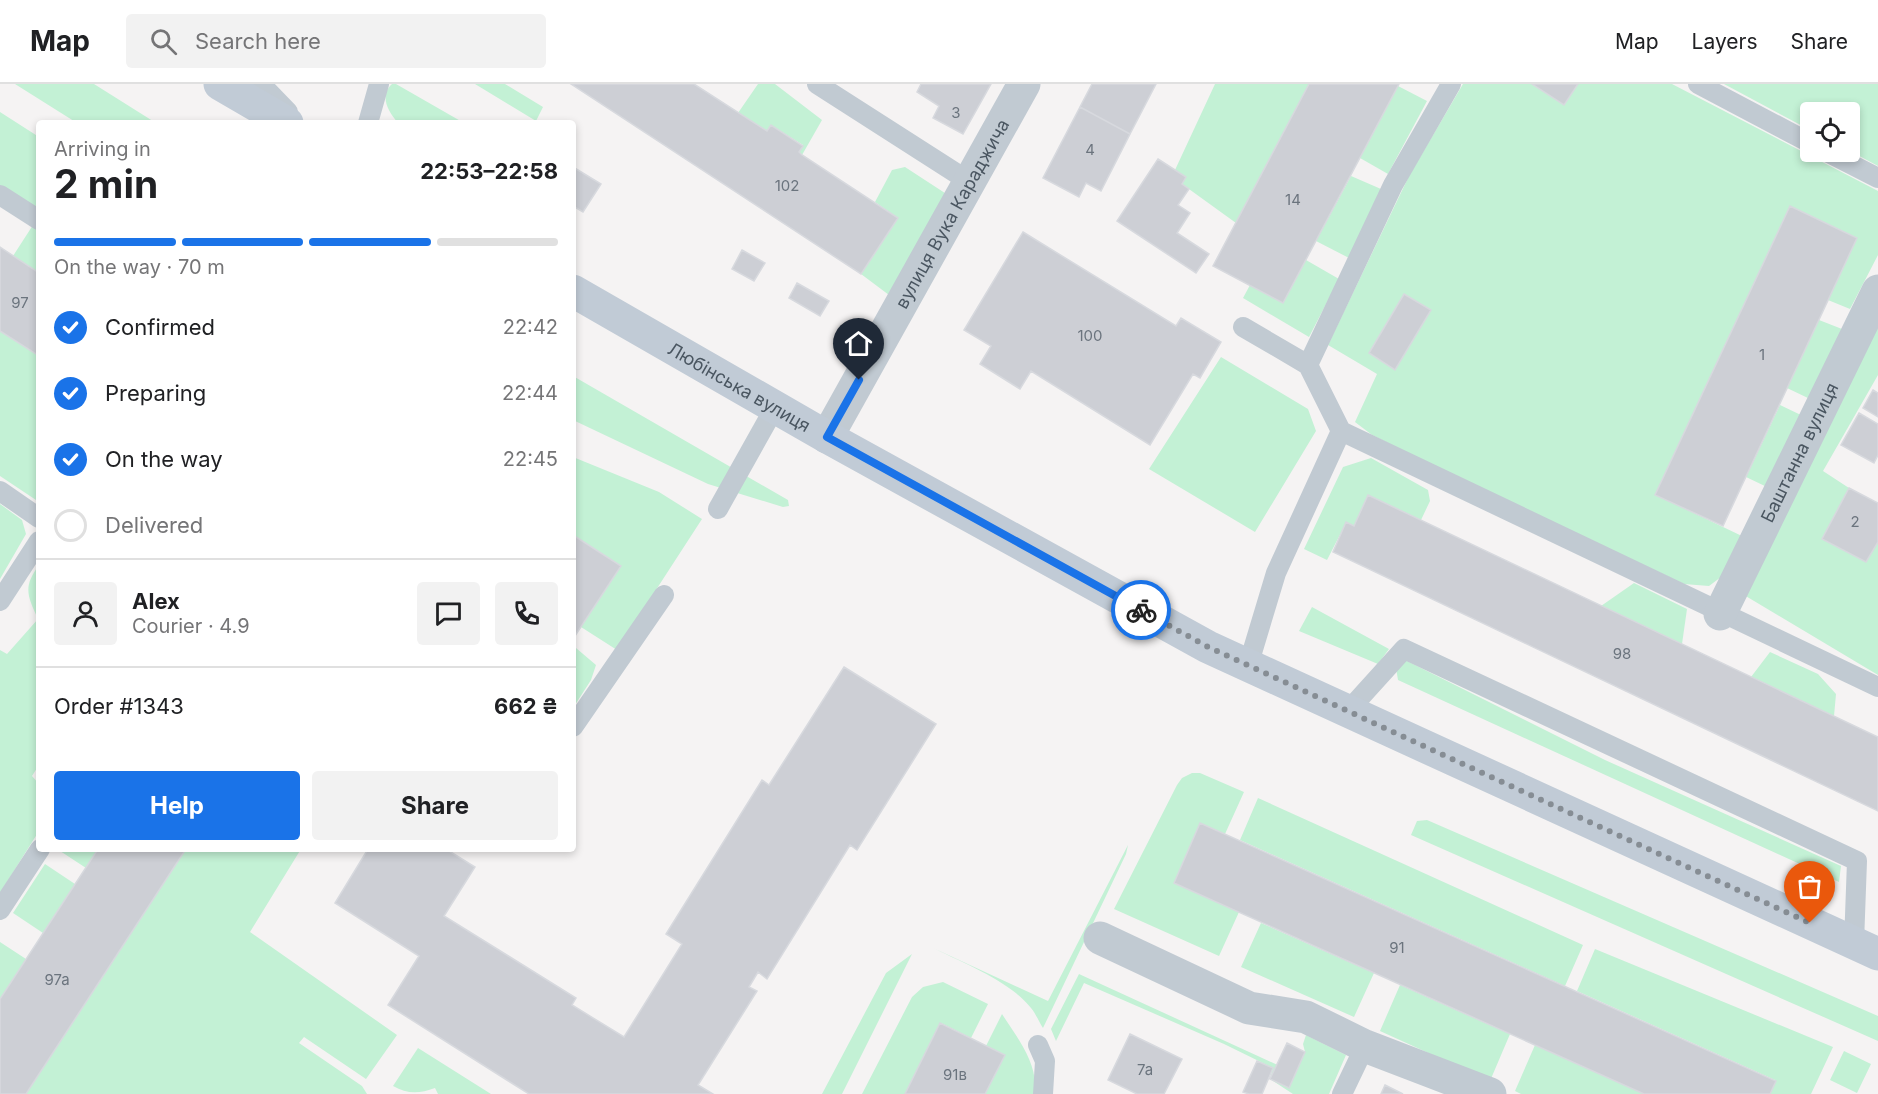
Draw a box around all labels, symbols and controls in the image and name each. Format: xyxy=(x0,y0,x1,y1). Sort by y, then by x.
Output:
search box xyxy=(126,14,546,68)
text: Map xyxy=(30,24,90,58)
icon: search xyxy=(147,25,180,58)
text: Search here xyxy=(195,28,321,54)
text: Map xyxy=(1615,29,1659,54)
text: Layers xyxy=(1692,29,1758,54)
text: Share xyxy=(1791,29,1848,54)
map controls xyxy=(1800,102,1860,162)
button: locate xyxy=(1800,102,1860,162)
house number: 3 xyxy=(951,103,961,122)
street label: вулиця Вука Караджича xyxy=(891,115,1013,312)
text: Arriving in xyxy=(54,137,151,161)
house number: 4 xyxy=(1085,140,1095,159)
text: 22:53–22:58 xyxy=(420,158,558,184)
text: 2 min xyxy=(54,160,158,207)
house number: 102 xyxy=(775,176,799,195)
house number: 14 xyxy=(1285,190,1301,209)
text: On the way · 70 m xyxy=(54,255,225,279)
house number: 97 xyxy=(11,293,29,312)
icon: check xyxy=(54,311,87,344)
text: Confirmed xyxy=(105,314,215,340)
text: 22:42 xyxy=(503,315,558,339)
pin xyxy=(833,318,884,380)
house number: 100 xyxy=(1077,326,1103,345)
icon: home xyxy=(842,327,875,360)
street label: Любінська вулиця xyxy=(664,337,814,436)
house number: 1 xyxy=(1759,345,1765,364)
icon: check xyxy=(54,377,87,410)
street label: Баштанна вулиця xyxy=(1756,379,1842,526)
text: Preparing xyxy=(105,380,206,406)
text: 22:44 xyxy=(502,381,558,405)
icon: check xyxy=(54,443,87,476)
text: On the way xyxy=(105,446,223,472)
text: 22:45 xyxy=(503,447,558,471)
text: Delivered xyxy=(105,512,203,538)
house number: 2 xyxy=(1850,512,1860,531)
courier xyxy=(1111,580,1171,640)
button: person xyxy=(54,582,117,645)
button: chat xyxy=(417,582,480,645)
button: phone xyxy=(495,582,558,645)
text: Alex xyxy=(132,588,180,614)
icon: bike xyxy=(1125,594,1158,627)
text: Courier · 4.9 xyxy=(132,614,250,638)
house number: 98 xyxy=(1613,644,1631,663)
text: Order #1343 xyxy=(54,693,184,719)
text: 662 ₴ xyxy=(494,693,558,719)
button: Help xyxy=(54,771,300,840)
button: Share xyxy=(312,771,558,840)
pin xyxy=(1784,861,1835,923)
icon: bag xyxy=(1793,870,1826,903)
house number: 91 xyxy=(1389,938,1405,957)
house number: 97а xyxy=(44,970,70,989)
house number: 7а xyxy=(1137,1060,1153,1079)
house number: 91в xyxy=(943,1065,967,1084)

